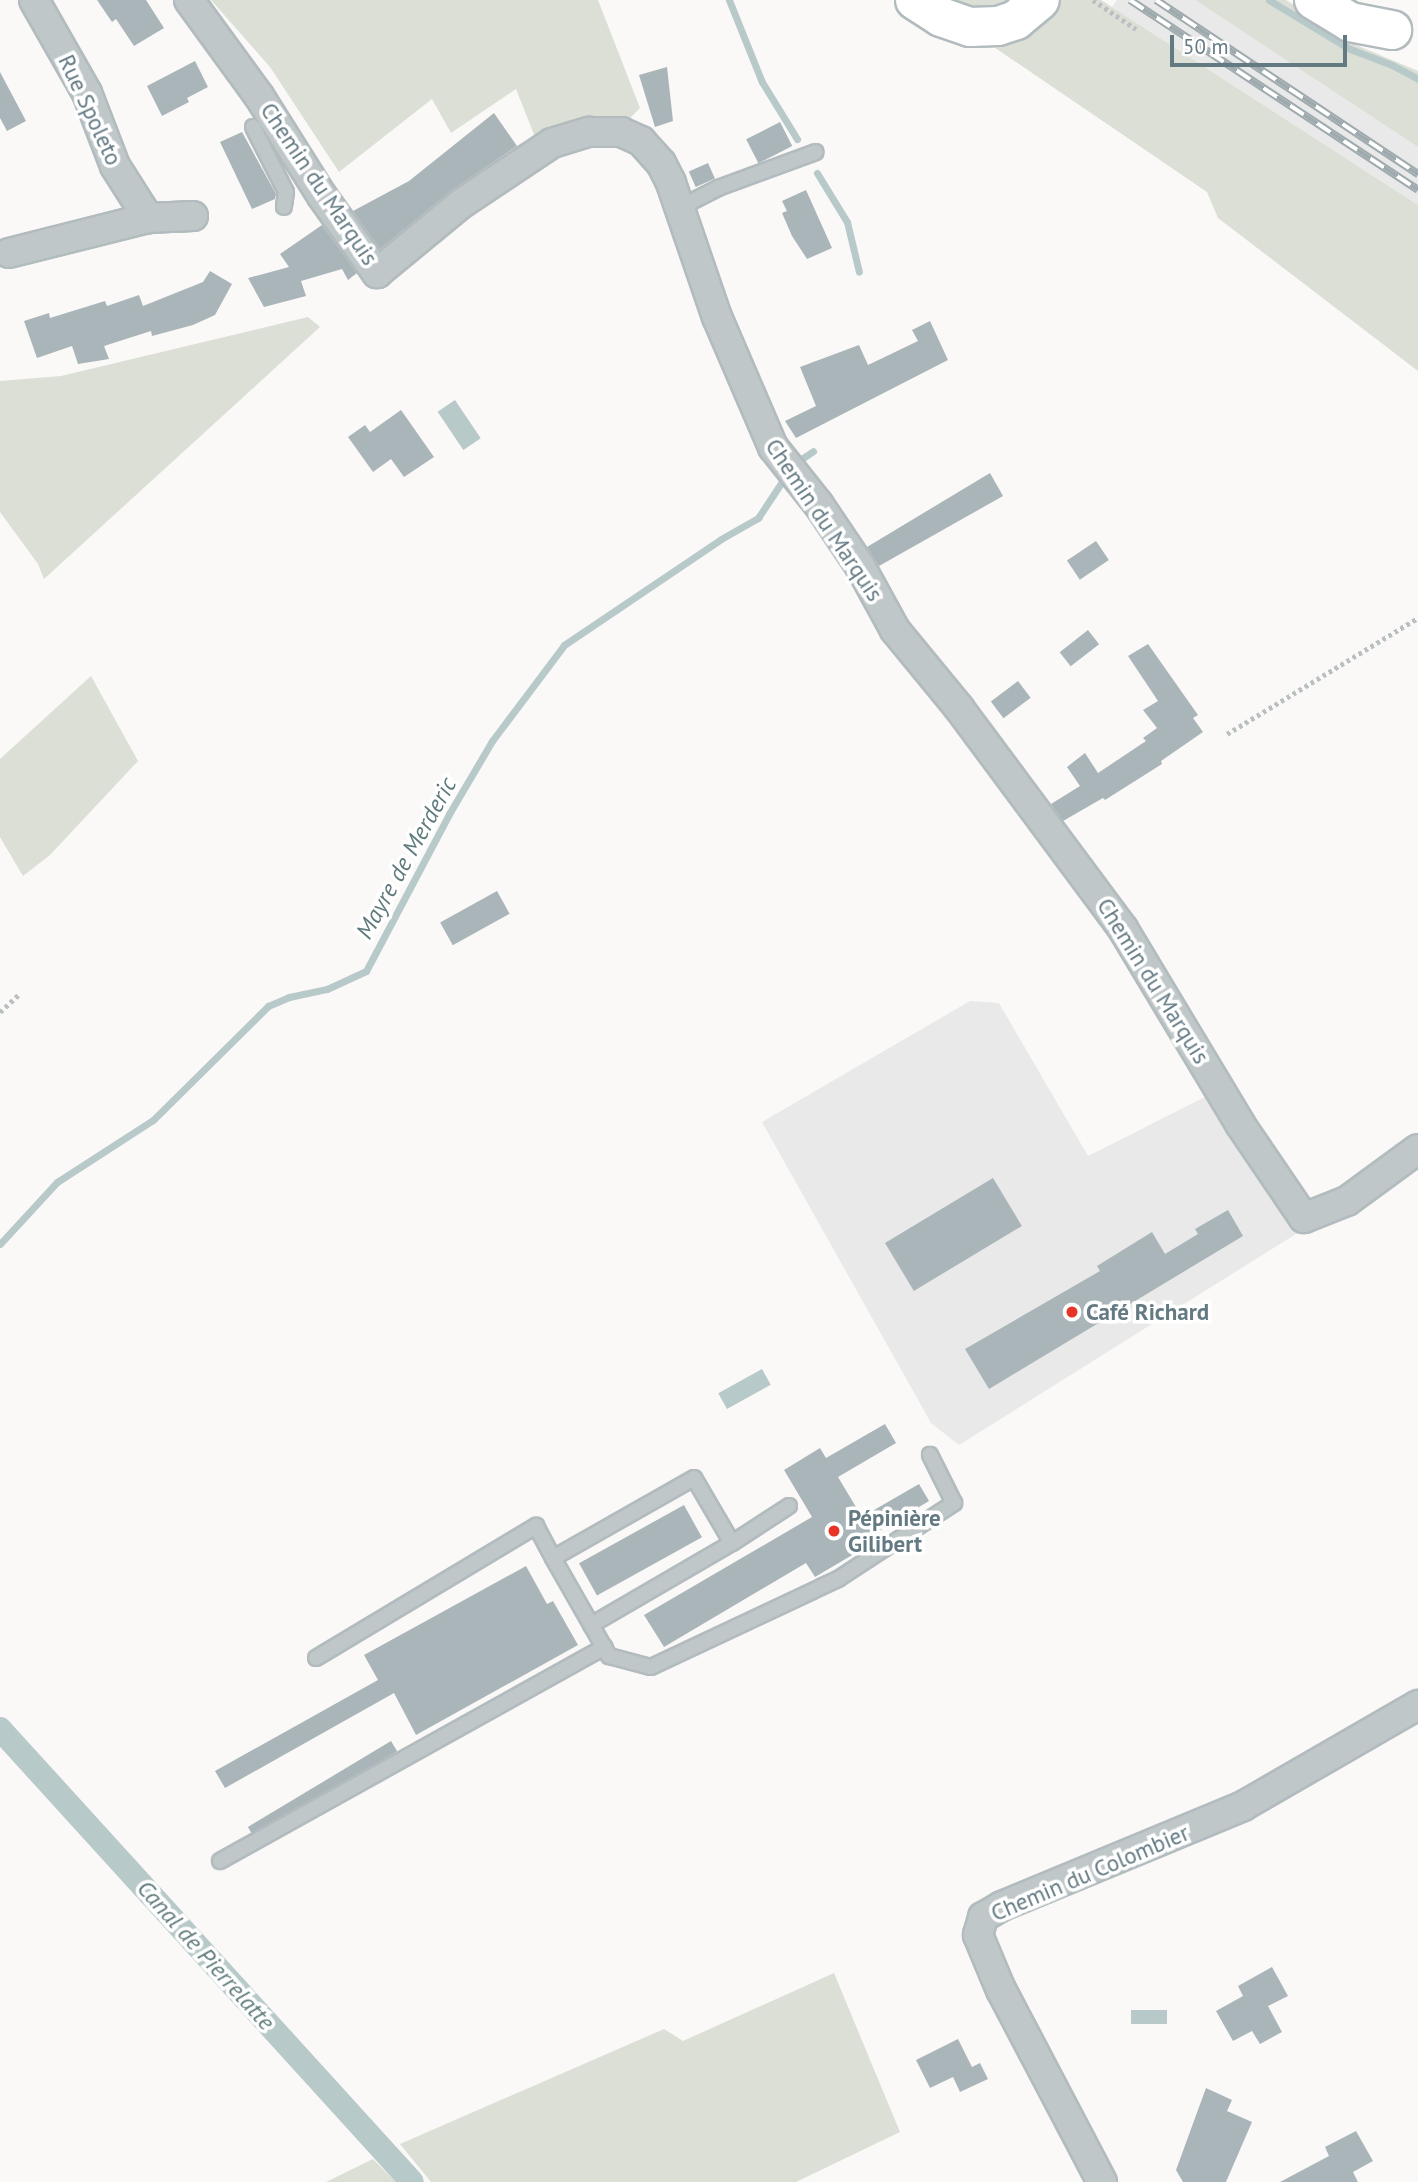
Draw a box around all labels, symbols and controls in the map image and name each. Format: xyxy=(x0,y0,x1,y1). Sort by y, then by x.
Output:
scale bar xyxy=(1173,21,1350,65)
text: 50 m xyxy=(1183,33,1229,60)
street label: Rue Spoleto xyxy=(52,50,128,170)
street label: Chemin du Marquis xyxy=(254,98,384,270)
street label: Chemin du Marquis xyxy=(759,434,889,606)
water label: Mayre de Merderic xyxy=(350,772,462,944)
street label: Chemin du Marquis xyxy=(1091,893,1215,1069)
place label: Café Richard xyxy=(1086,1298,1209,1326)
marker: Café Richard xyxy=(1064,1304,1080,1320)
place label: Pépinière Gilibert xyxy=(848,1504,941,1558)
marker: Pépinière Gilibert xyxy=(826,1523,842,1539)
street label: Chemin du Colombier xyxy=(987,1819,1193,1927)
water label: Canal de Pierrelatte xyxy=(131,1874,281,2036)

